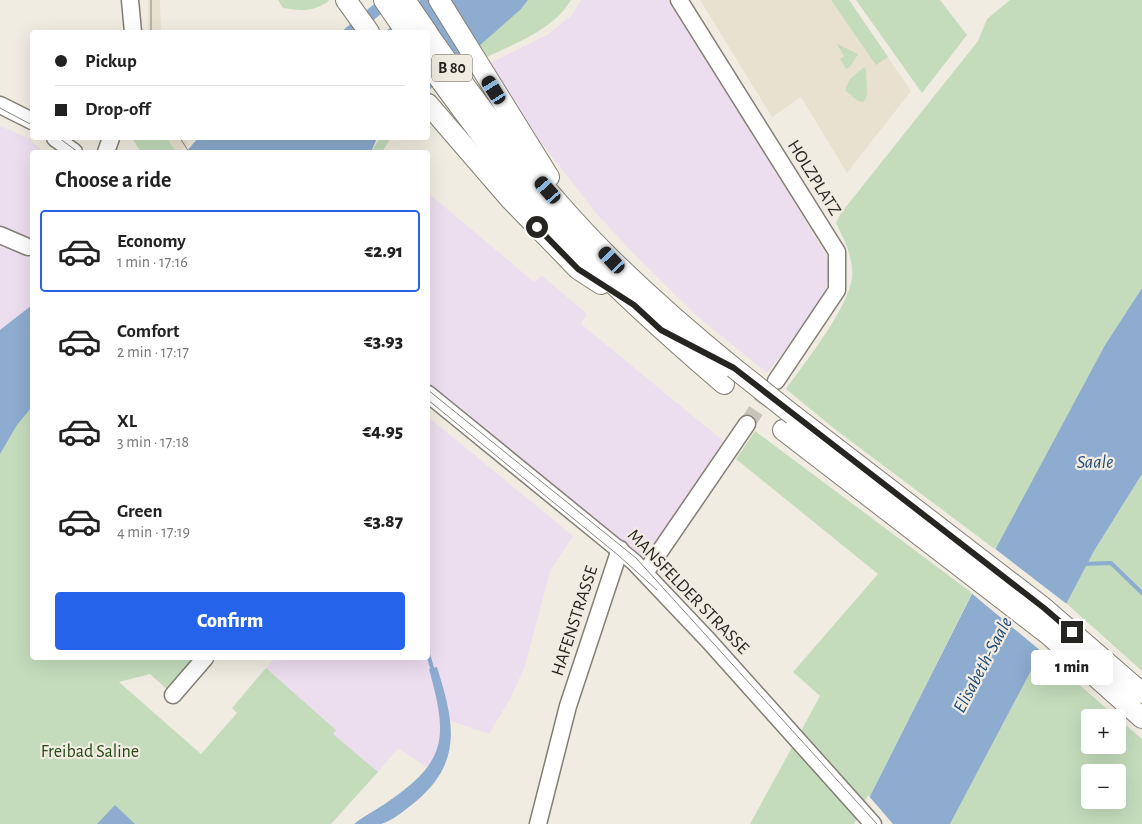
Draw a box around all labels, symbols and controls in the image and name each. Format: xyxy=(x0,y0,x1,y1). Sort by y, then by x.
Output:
text: Pickup xyxy=(85,52,137,71)
road number: B 80 xyxy=(432,54,472,82)
car xyxy=(479,73,508,107)
text: Drop-off xyxy=(85,100,150,119)
street label: HOLZPLATZ xyxy=(784,137,844,219)
text: Choose a ride xyxy=(55,169,171,191)
car xyxy=(532,174,563,206)
route start xyxy=(526,216,548,238)
icon: car xyxy=(57,229,102,274)
text: Economy xyxy=(117,232,186,251)
text: €2.91 xyxy=(365,242,403,261)
car xyxy=(596,244,627,276)
text: 1 min · 17:16 xyxy=(117,254,188,270)
icon: car xyxy=(57,319,102,364)
text: Comfort xyxy=(117,322,179,341)
text: €3.93 xyxy=(364,332,403,351)
text: 2 min · 17:17 xyxy=(117,344,189,360)
icon: car xyxy=(57,409,102,454)
text: XL xyxy=(117,412,137,431)
text: €4.95 xyxy=(363,422,403,441)
text: 3 min · 17:18 xyxy=(117,434,189,450)
water label: Saale xyxy=(1077,453,1113,472)
icon: car xyxy=(57,499,102,544)
text: Green xyxy=(117,502,163,521)
text: €3.87 xyxy=(364,512,403,531)
text: 4 min · 17:19 xyxy=(117,524,190,540)
street label: MANSFELDER STRASSE xyxy=(624,526,752,658)
street label: HAFENSTRASSE xyxy=(549,563,601,678)
button: Confirm xyxy=(55,592,405,650)
water label: Elisabeth-Saale xyxy=(950,614,1016,716)
route end xyxy=(1061,621,1083,643)
callout: 1 min xyxy=(1031,650,1113,684)
text: 1 min xyxy=(1055,659,1089,675)
map controls xyxy=(1081,709,1126,809)
button: + xyxy=(1081,709,1126,754)
park label: Freibad Saline xyxy=(41,743,139,761)
button: − xyxy=(1081,764,1126,809)

